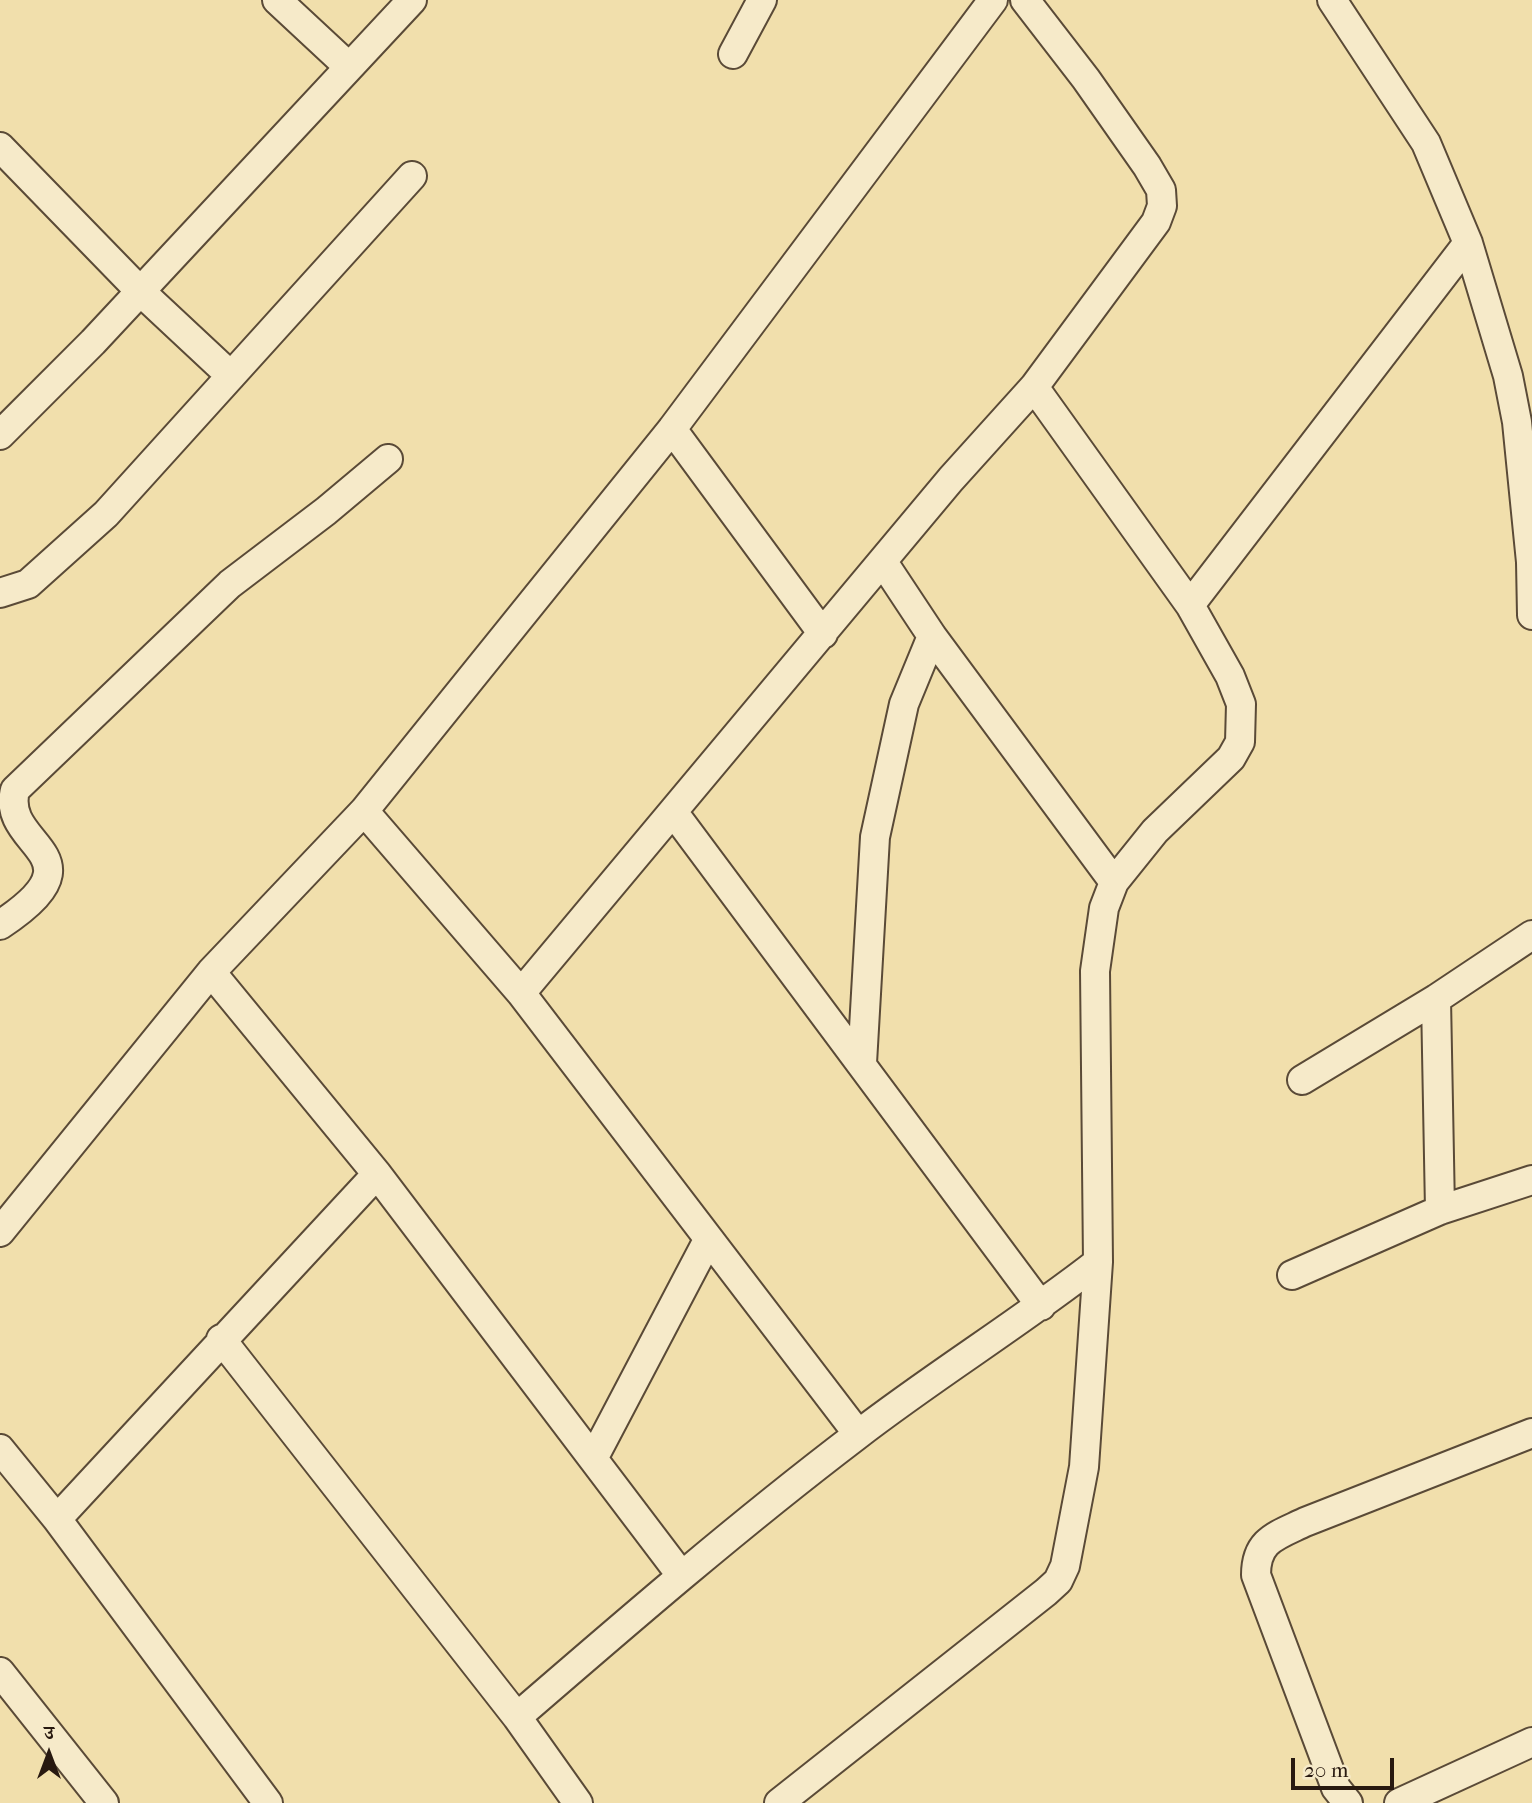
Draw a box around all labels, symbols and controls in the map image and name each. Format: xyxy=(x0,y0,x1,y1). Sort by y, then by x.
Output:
north arrow xyxy=(14,1719,84,1789)
text: उ xyxy=(44,1722,54,1744)
scale bar xyxy=(1294,1744,1397,1788)
text: 20 m xyxy=(1304,1758,1348,1782)

